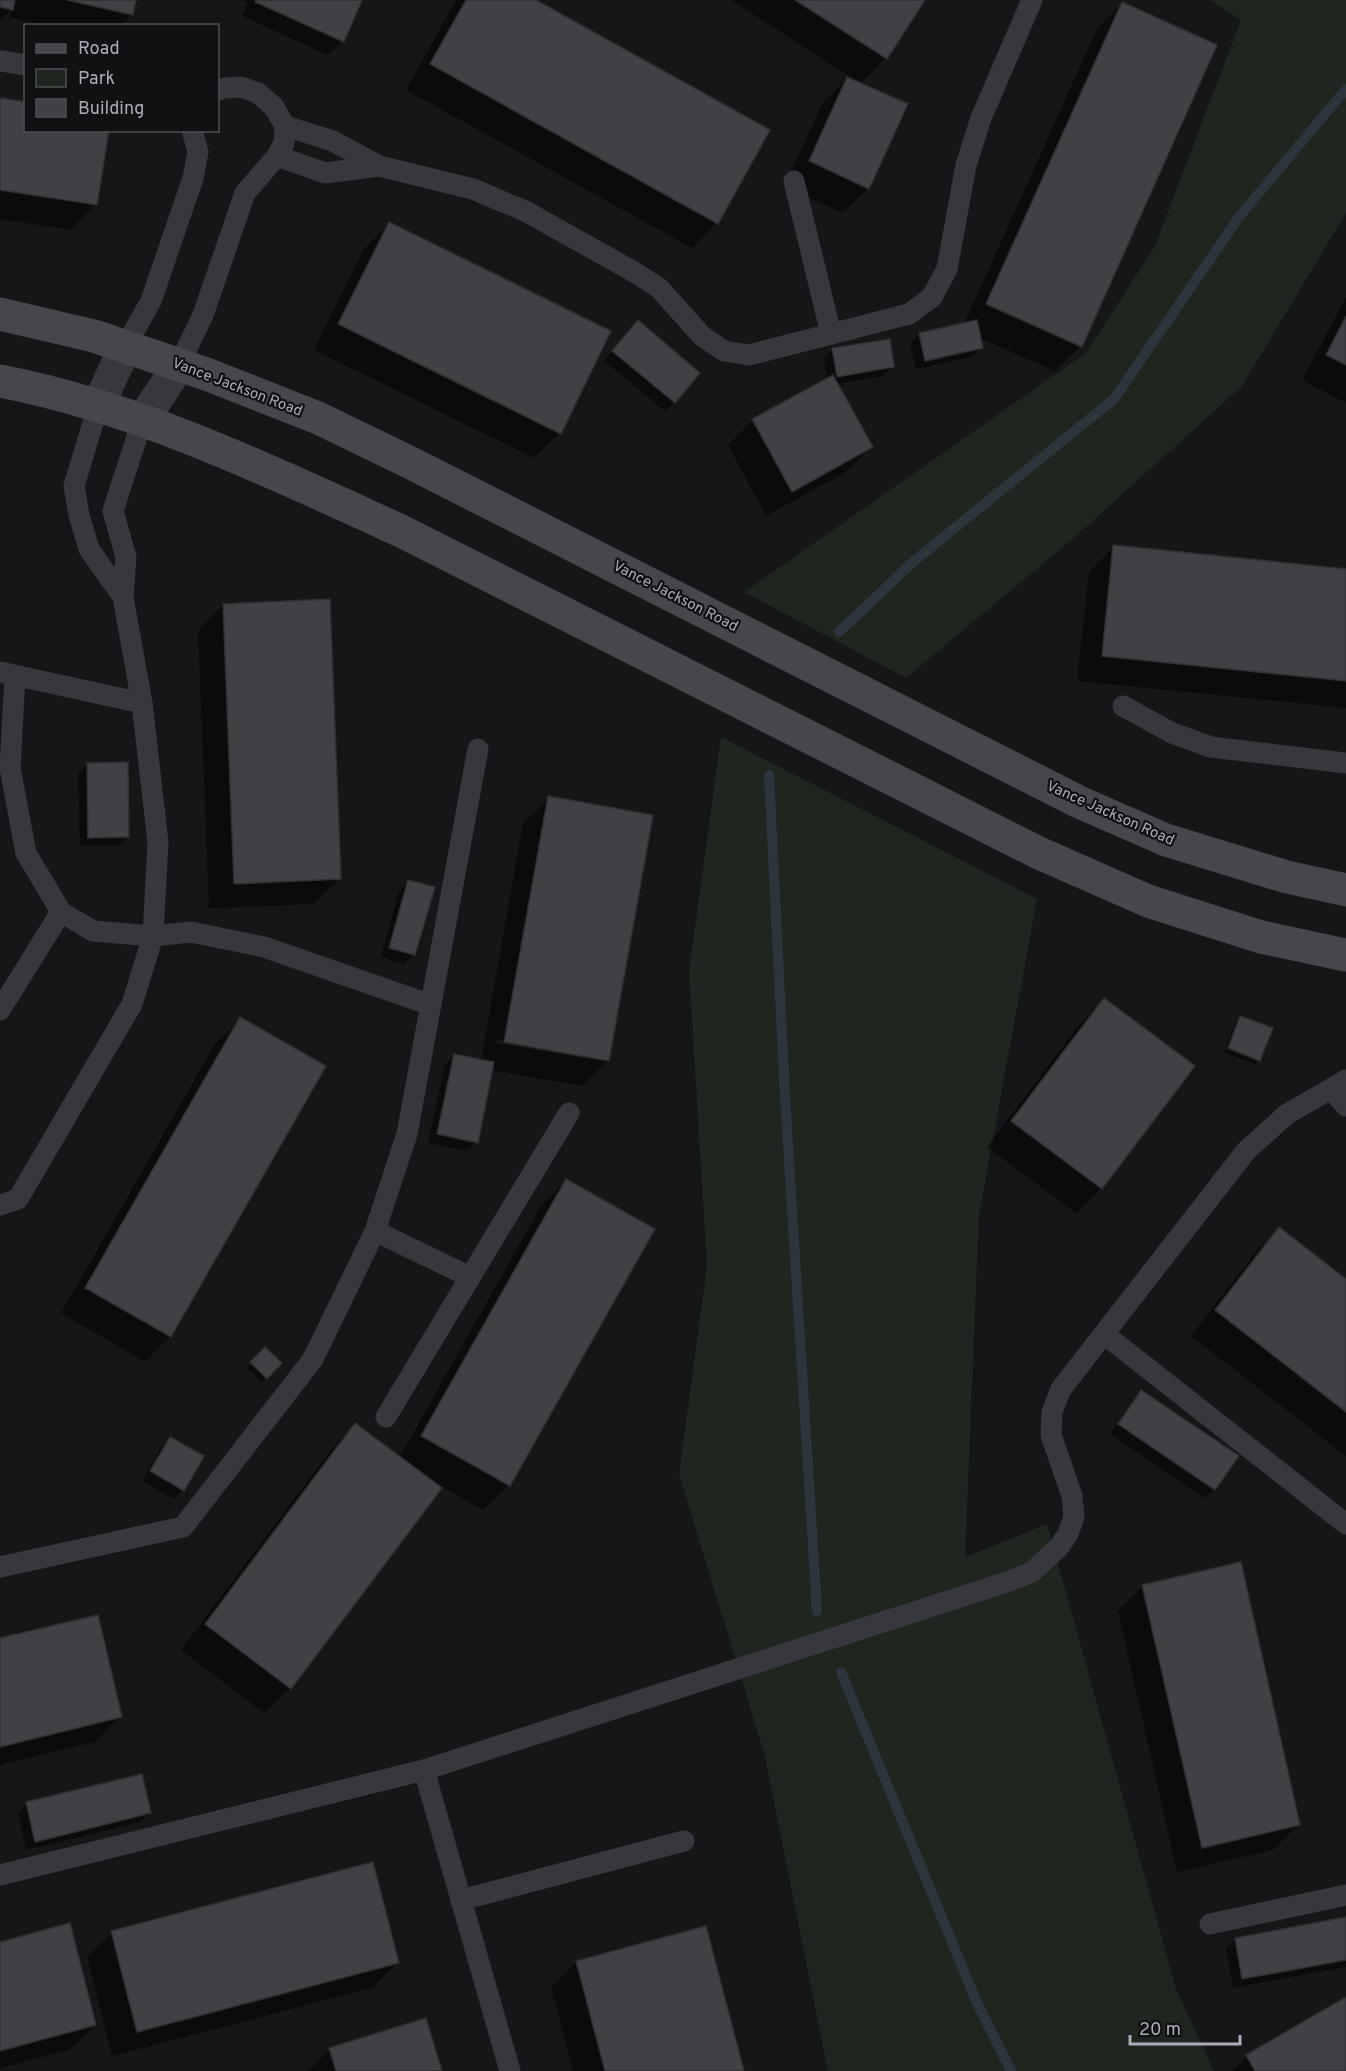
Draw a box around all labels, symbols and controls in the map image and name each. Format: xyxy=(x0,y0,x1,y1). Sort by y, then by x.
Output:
legend xyxy=(24,24,219,132)
text: Road xyxy=(78,38,120,61)
text: Park xyxy=(78,68,115,91)
text: Building xyxy=(78,98,144,121)
street label: Vance Jackson Road xyxy=(169,354,305,422)
street label: Vance Jackson Road xyxy=(609,557,741,637)
street label: Vance Jackson Road xyxy=(1043,777,1177,851)
scale bar xyxy=(1130,2008,1240,2046)
text: 20 m xyxy=(1139,2019,1181,2042)

